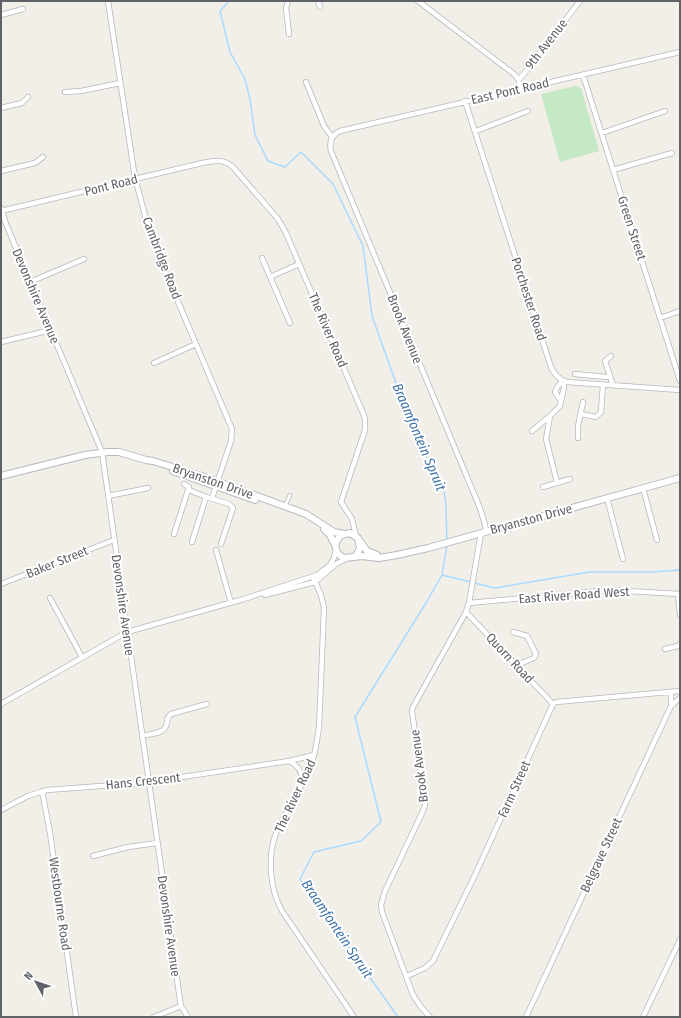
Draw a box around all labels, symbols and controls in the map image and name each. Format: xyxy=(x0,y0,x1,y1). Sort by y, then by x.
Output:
street label: 9th Avenue xyxy=(522,16,570,72)
street label: East Pont Road xyxy=(470,75,550,107)
street label: Pont Road xyxy=(83,171,139,199)
street label: Green Street xyxy=(615,194,650,263)
street label: Cambridge Road xyxy=(139,215,185,301)
street label: Devonshire Avenue xyxy=(9,246,63,346)
street label: Porchester Road xyxy=(508,255,550,343)
street label: The River Road xyxy=(306,291,350,369)
street label: Brook Avenue xyxy=(384,292,426,366)
water label: Braamfontein Spruit xyxy=(389,381,450,494)
street label: Bryanston Drive xyxy=(171,460,255,502)
street label: Bryanston Drive xyxy=(488,501,574,537)
street label: Baker Street xyxy=(24,543,91,581)
street label: Devonshire Avenue xyxy=(108,554,138,656)
street label: East River Road West xyxy=(518,584,631,606)
street label: Quorn Road xyxy=(483,630,537,686)
street label: Brook Avenue xyxy=(407,729,431,803)
street label: The River Road xyxy=(271,757,319,835)
street label: Farm Street xyxy=(495,757,534,820)
street label: Hans Crescent xyxy=(105,770,182,792)
street label: Belgrave Street xyxy=(577,815,625,895)
street label: Westbourne Road xyxy=(46,856,74,952)
street label: Devonshire Avenue xyxy=(154,875,184,977)
water label: Braamfontein Spruit xyxy=(298,876,377,982)
north arrow xyxy=(16,962,56,1002)
text: N xyxy=(22,969,36,983)

